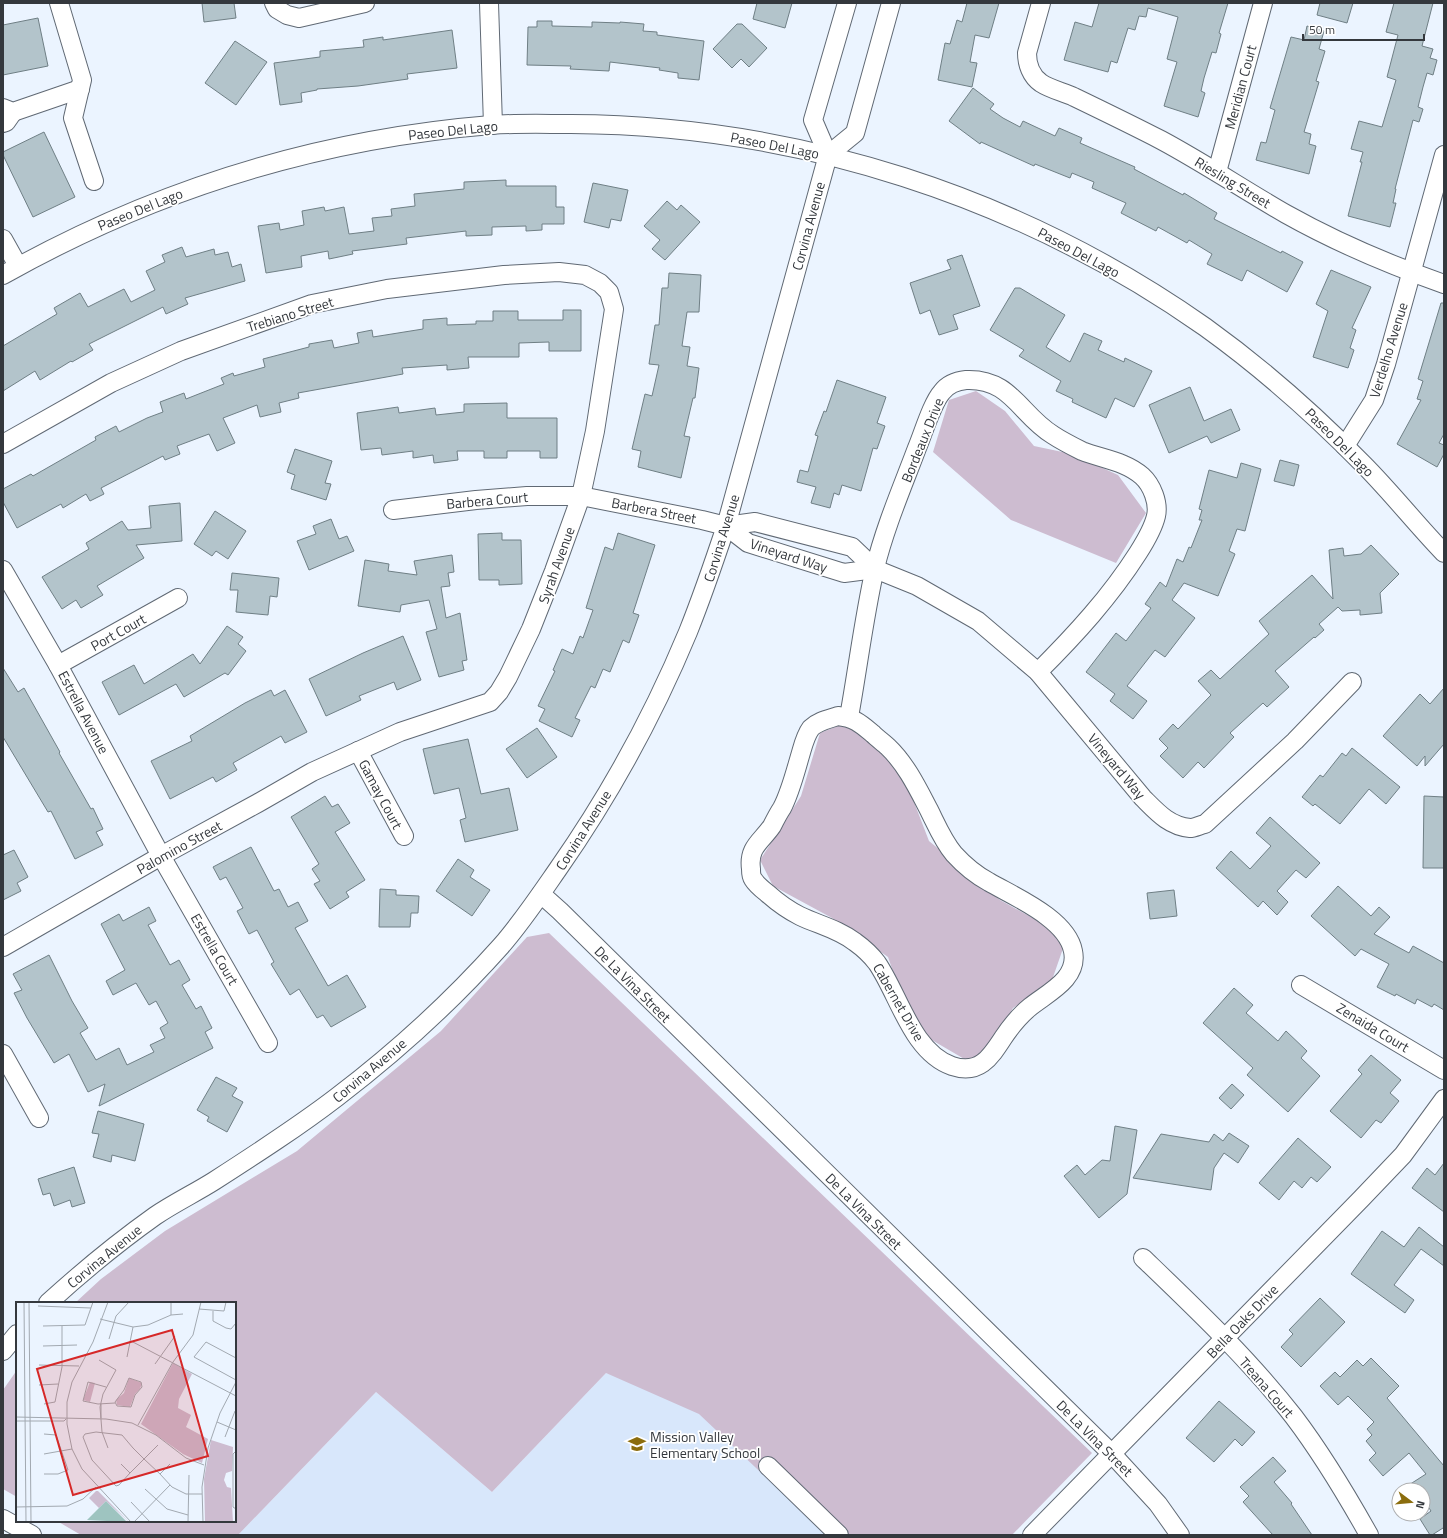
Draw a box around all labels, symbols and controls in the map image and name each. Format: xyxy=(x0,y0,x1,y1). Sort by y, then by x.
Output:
scale bar xyxy=(1303,16,1424,42)
text: 50 m xyxy=(1309,20,1335,39)
street label: Meridian Court xyxy=(1219,42,1261,132)
street label: Paseo Del Lago xyxy=(407,115,499,145)
street label: Paseo Del Lago xyxy=(729,126,821,164)
street label: Riesling Street xyxy=(1191,151,1275,213)
street label: Corvina Avenue xyxy=(786,179,830,273)
street label: Paseo Del Lago xyxy=(94,182,186,236)
street label: Paseo Del Lago xyxy=(1034,222,1124,282)
street label: Trebiano Street xyxy=(244,291,336,337)
street label: Verdelho Avenue xyxy=(1363,300,1413,400)
street label: Bordeaux Drive xyxy=(895,395,949,485)
street label: Paseo Del Lago xyxy=(1301,403,1379,481)
street label: Barbera Court xyxy=(445,486,529,514)
street label: Barbera Street xyxy=(610,491,698,529)
street label: Corvina Avenue xyxy=(698,491,744,585)
street label: Syrah Avenue xyxy=(532,524,580,606)
street label: Vineyard Way xyxy=(748,533,831,577)
street label: Port Court xyxy=(86,608,150,656)
street label: Estrella Avenue xyxy=(53,667,115,757)
street label: Vineyard Way xyxy=(1083,728,1151,804)
street label: Gamay Court xyxy=(354,755,408,833)
street label: Corvina Avenue xyxy=(550,786,616,874)
street label: Palomino Street xyxy=(132,815,226,879)
street label: Estrella Court xyxy=(186,909,244,989)
street label: De La Vina Street xyxy=(590,941,676,1027)
street label: Cabernet Drive xyxy=(868,959,930,1045)
street label: Zenaida Court xyxy=(1333,997,1413,1057)
street label: Corvina Avenue xyxy=(327,1033,411,1107)
street label: De La Vina Street xyxy=(821,1168,907,1254)
street label: Corvina Avenue xyxy=(62,1219,146,1293)
street label: Bella Oaks Drive xyxy=(1201,1279,1283,1363)
inset map xyxy=(16,1302,236,1522)
street label: Treana Court xyxy=(1235,1352,1299,1422)
street label: De La Vina Street xyxy=(1052,1395,1138,1481)
place label: Mission Valley Elementary School xyxy=(650,1426,760,1463)
school or university icon: Mission Valley Elementary School xyxy=(627,1434,647,1454)
north arrow xyxy=(1391,1482,1431,1522)
text: N xyxy=(1412,1499,1429,1511)

